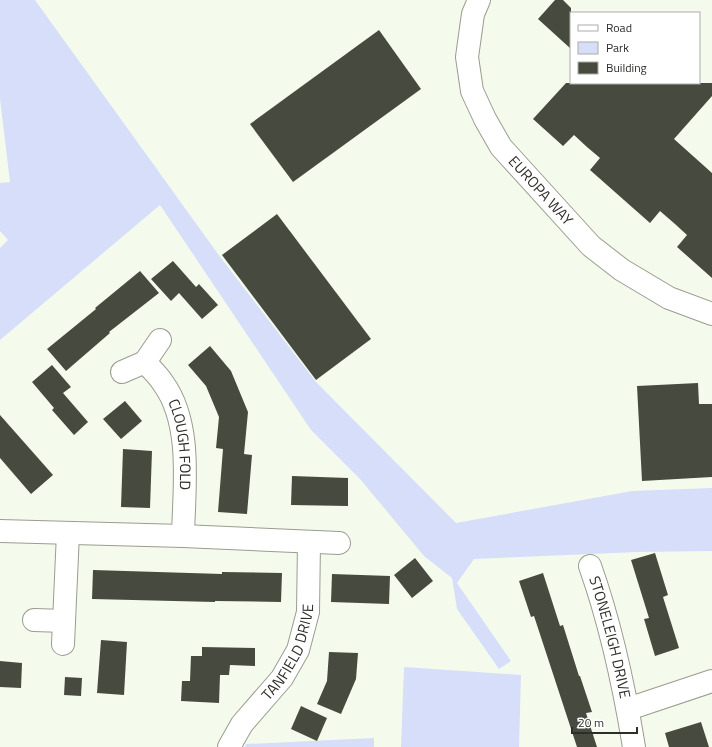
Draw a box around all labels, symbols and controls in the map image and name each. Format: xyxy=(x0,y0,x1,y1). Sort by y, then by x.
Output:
legend xyxy=(570,12,700,84)
text: Road xyxy=(606,18,632,37)
text: Park xyxy=(606,38,629,57)
text: Building xyxy=(606,58,647,77)
street label: EUROPA WAY xyxy=(503,150,579,230)
street label: CLOUGH FOLD xyxy=(163,395,197,490)
street label: STONELEIGH DRIVE xyxy=(583,573,637,700)
street label: TANFIELD DRIVE xyxy=(256,604,319,705)
scale bar xyxy=(572,709,637,735)
text: 20 m xyxy=(578,713,604,732)

